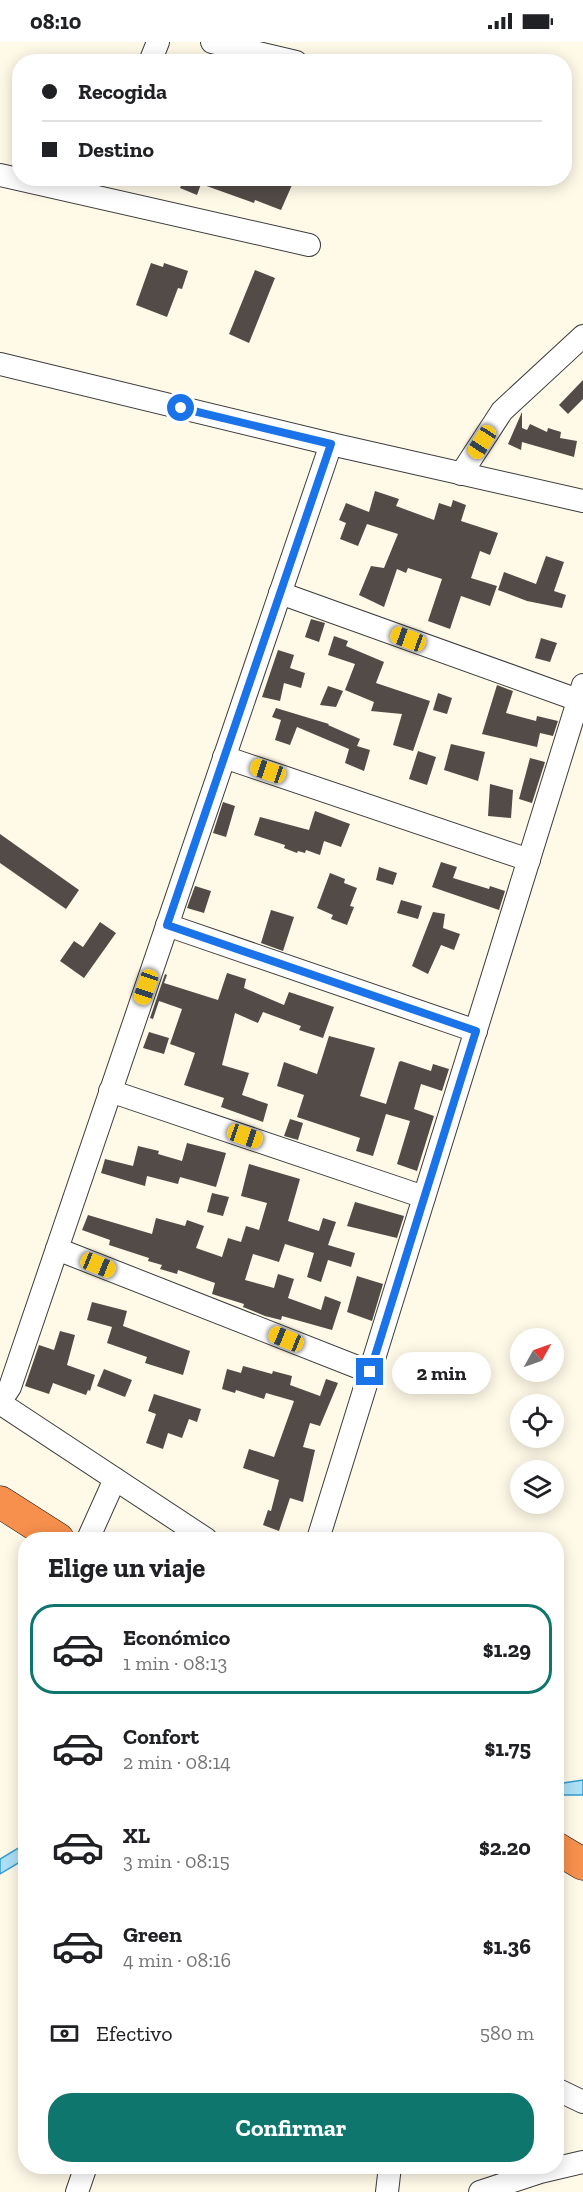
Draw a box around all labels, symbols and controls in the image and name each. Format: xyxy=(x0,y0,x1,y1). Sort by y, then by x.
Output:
text: 08:10 xyxy=(30,8,82,35)
text: Recogida xyxy=(78,78,167,105)
text: Destino xyxy=(78,136,154,163)
route start xyxy=(167,394,194,421)
car xyxy=(465,422,499,462)
car xyxy=(388,624,428,654)
car xyxy=(248,757,288,785)
car xyxy=(132,967,160,1007)
car xyxy=(225,1122,265,1150)
car xyxy=(78,1250,118,1280)
car xyxy=(266,1324,306,1354)
north arrow xyxy=(510,1328,564,1382)
map controls xyxy=(510,1328,564,1514)
callout: 2 min xyxy=(391,1351,490,1393)
route end xyxy=(356,1358,383,1385)
text: 2 min xyxy=(417,1361,466,1385)
button: locate xyxy=(510,1394,564,1448)
button: layers xyxy=(510,1460,564,1514)
text: Elige un viaje xyxy=(48,1552,205,1584)
icon: car xyxy=(51,1622,105,1676)
text: Económico xyxy=(123,1624,230,1651)
text: $1.29 xyxy=(483,1636,531,1663)
text: 1 min · 08:13 xyxy=(123,1651,227,1675)
icon: car xyxy=(51,1721,105,1775)
text: Confort xyxy=(123,1723,199,1750)
text: $1.75 xyxy=(485,1735,531,1762)
text: 2 min · 08:14 xyxy=(123,1750,231,1774)
icon: car xyxy=(51,1820,105,1874)
text: XL xyxy=(123,1822,150,1849)
text: $2.20 xyxy=(479,1834,531,1861)
text: 3 min · 08:15 xyxy=(123,1849,230,1873)
icon: car xyxy=(51,1919,105,1973)
text: Green xyxy=(123,1921,182,1948)
text: $1.36 xyxy=(483,1933,531,1960)
text: 4 min · 08:16 xyxy=(123,1948,231,1972)
icon: cash xyxy=(48,2017,81,2050)
text: Efectivo xyxy=(96,2020,172,2047)
text: 580 m xyxy=(480,2021,534,2045)
button: Confirmar xyxy=(48,2093,534,2162)

